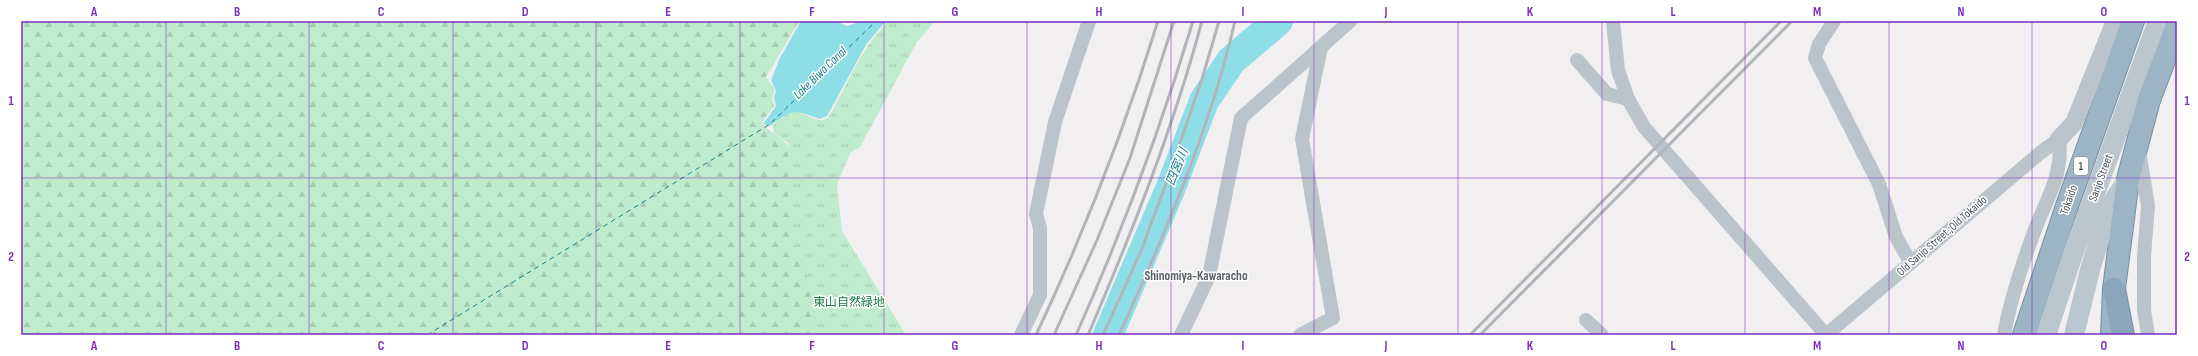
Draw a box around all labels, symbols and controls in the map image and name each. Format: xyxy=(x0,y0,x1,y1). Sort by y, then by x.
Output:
text: A xyxy=(90,4,98,20)
text: B xyxy=(234,4,240,20)
text: C xyxy=(378,4,385,20)
text: D xyxy=(522,4,529,20)
text: E xyxy=(665,4,671,20)
text: F xyxy=(809,4,815,20)
text: G xyxy=(952,4,959,20)
text: H xyxy=(1096,4,1103,20)
text: I xyxy=(1242,4,1245,20)
text: J xyxy=(1384,4,1388,20)
text: K xyxy=(1527,4,1534,20)
text: L xyxy=(1670,4,1676,20)
text: M xyxy=(1813,4,1821,20)
text: N xyxy=(1958,4,1965,20)
text: O xyxy=(2101,4,2108,20)
water label: Lake Biwa Canal xyxy=(790,43,851,103)
text: 1 xyxy=(8,93,14,109)
text: 1 xyxy=(2184,93,2190,109)
water label: 四宮川 xyxy=(1162,144,1192,188)
street label: Sanjo Street xyxy=(2086,152,2117,204)
road number: 1 xyxy=(2074,157,2088,175)
street label: Tokaido xyxy=(2057,183,2081,217)
street label: Old Sanjo Street.;Old Tokaido xyxy=(1894,193,1990,279)
text: 2 xyxy=(8,249,14,265)
text: 2 xyxy=(2184,249,2190,265)
district label: Shinomiya-Kawaracho xyxy=(1144,268,1248,284)
park label: 東山自然緑地 xyxy=(813,295,885,310)
text: A xyxy=(90,338,98,354)
text: B xyxy=(234,338,240,354)
text: C xyxy=(378,338,385,354)
text: D xyxy=(522,338,529,354)
text: E xyxy=(665,338,671,354)
text: F xyxy=(809,338,815,354)
text: G xyxy=(952,338,959,354)
text: H xyxy=(1096,338,1103,354)
text: I xyxy=(1242,338,1245,354)
text: J xyxy=(1384,338,1388,354)
text: K xyxy=(1527,338,1534,354)
text: L xyxy=(1670,338,1676,354)
text: M xyxy=(1813,338,1821,354)
text: N xyxy=(1958,338,1965,354)
text: O xyxy=(2101,338,2108,354)

